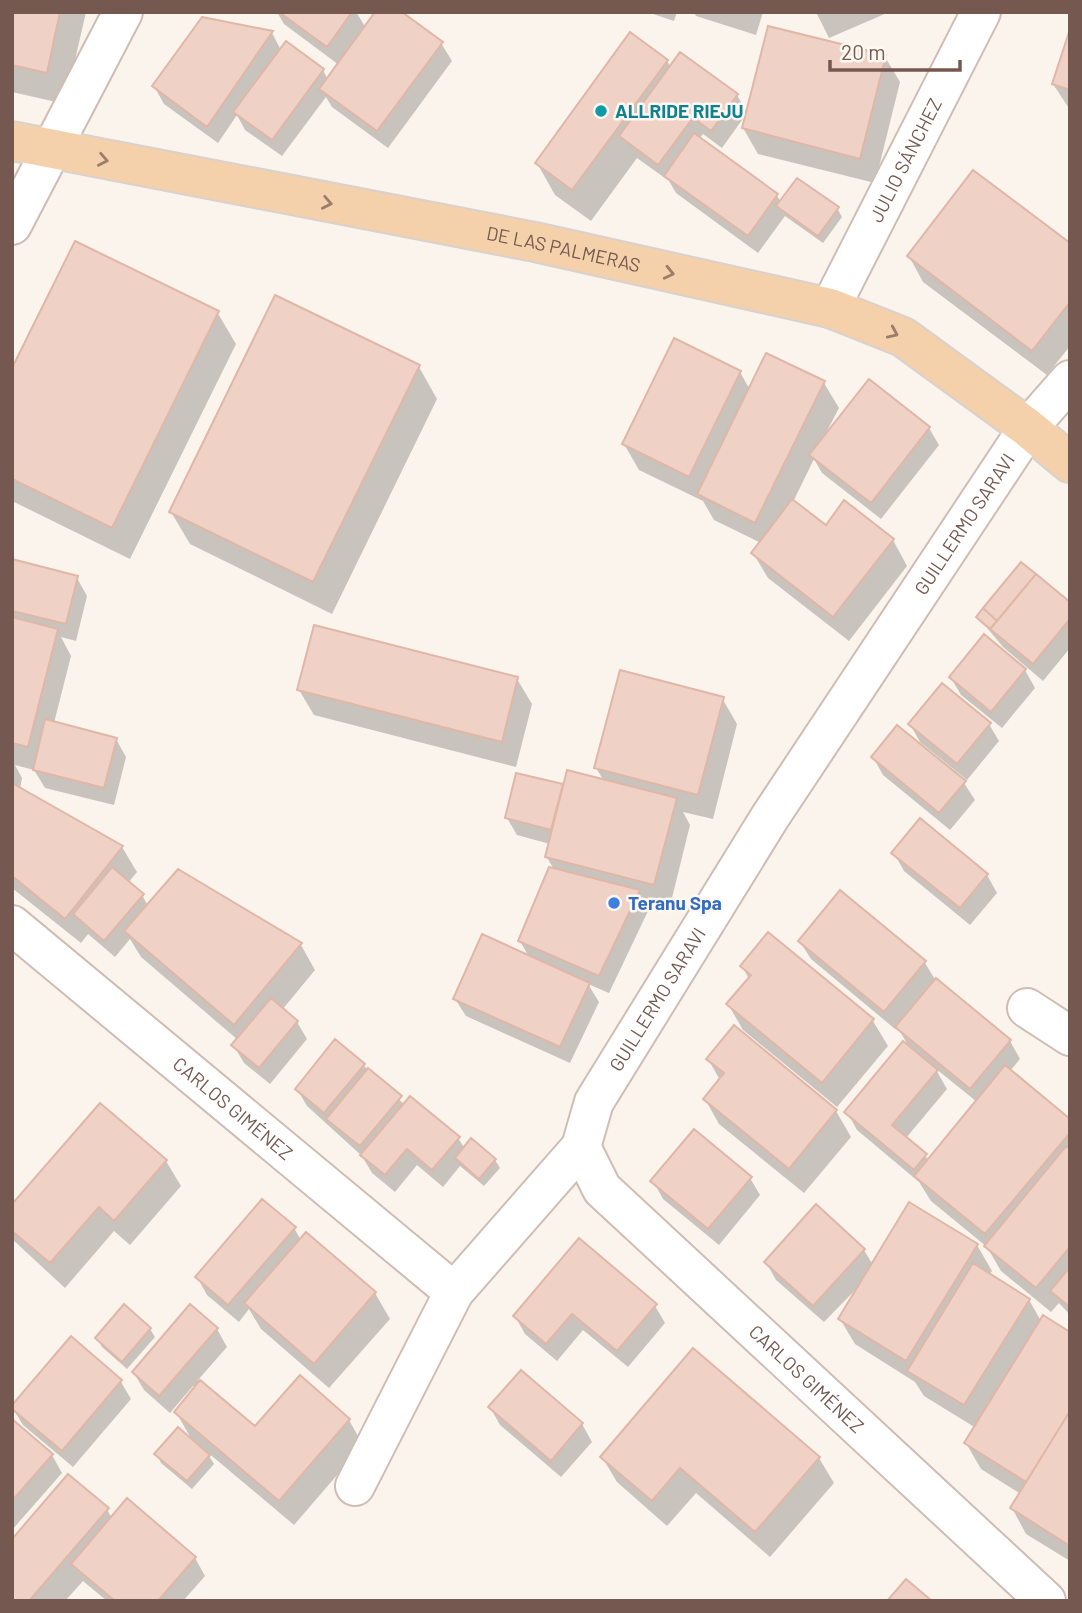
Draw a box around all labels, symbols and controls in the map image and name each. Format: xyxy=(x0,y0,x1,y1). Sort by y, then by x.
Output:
scale bar xyxy=(830,28,960,72)
text: 20 m xyxy=(841,39,886,64)
street label: JULIO SÁNCHEZ xyxy=(864,94,946,226)
place label: ALLRIDE RIEJU xyxy=(615,99,744,122)
marker: ALLRIDE RIEJU xyxy=(593,103,609,119)
one-way arrow xyxy=(97,152,109,167)
one-way arrow xyxy=(320,194,332,209)
street label: DE LAS PALMERAS xyxy=(485,221,643,276)
one-way arrow xyxy=(663,264,675,279)
one-way arrow xyxy=(886,325,898,339)
street label: GUILLERMO SARAVI xyxy=(909,449,1019,599)
place label: Teranu Spa xyxy=(628,891,722,914)
marker: Teranu Spa xyxy=(606,895,622,911)
street label: GUILLERMO SARAVI xyxy=(604,923,710,1075)
street label: CARLOS GIMÉNEZ xyxy=(169,1052,298,1164)
street label: CARLOS GIMÉNEZ xyxy=(745,1320,869,1437)

